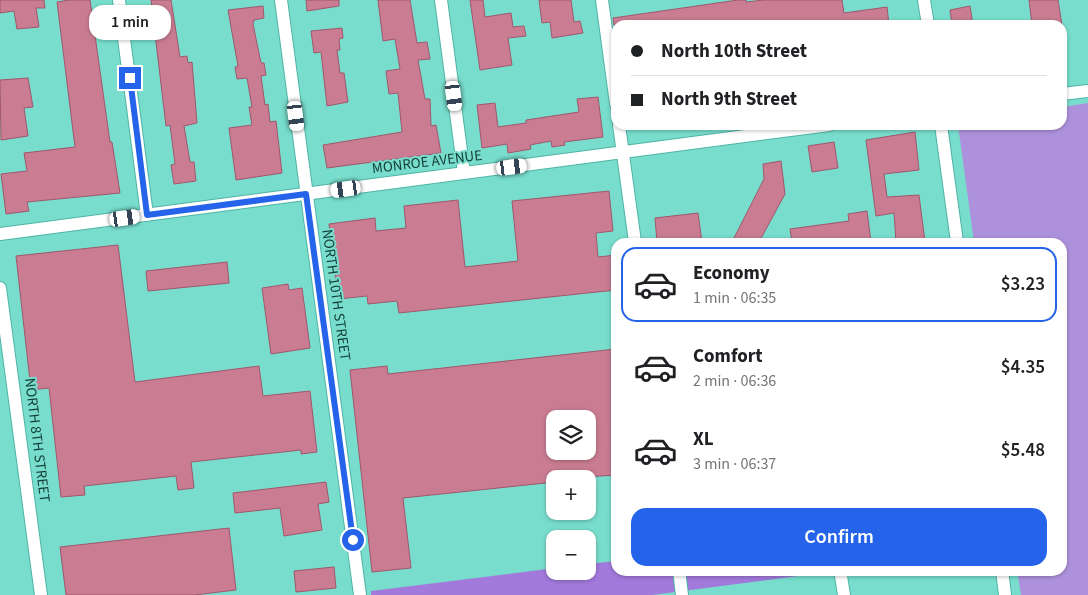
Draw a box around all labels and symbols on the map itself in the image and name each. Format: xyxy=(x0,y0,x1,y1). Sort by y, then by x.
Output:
callout: 1 min xyxy=(89,5,171,40)
route end xyxy=(119,67,141,89)
car xyxy=(444,80,463,112)
car xyxy=(286,100,305,132)
street label: MONROE AVENUE xyxy=(371,145,483,179)
car xyxy=(496,158,527,176)
car xyxy=(330,179,361,199)
car xyxy=(109,208,140,228)
street label: NORTH 10TH STREET xyxy=(316,228,356,362)
street label: NORTH 8TH STREET xyxy=(19,377,55,503)
route start xyxy=(342,529,364,551)

